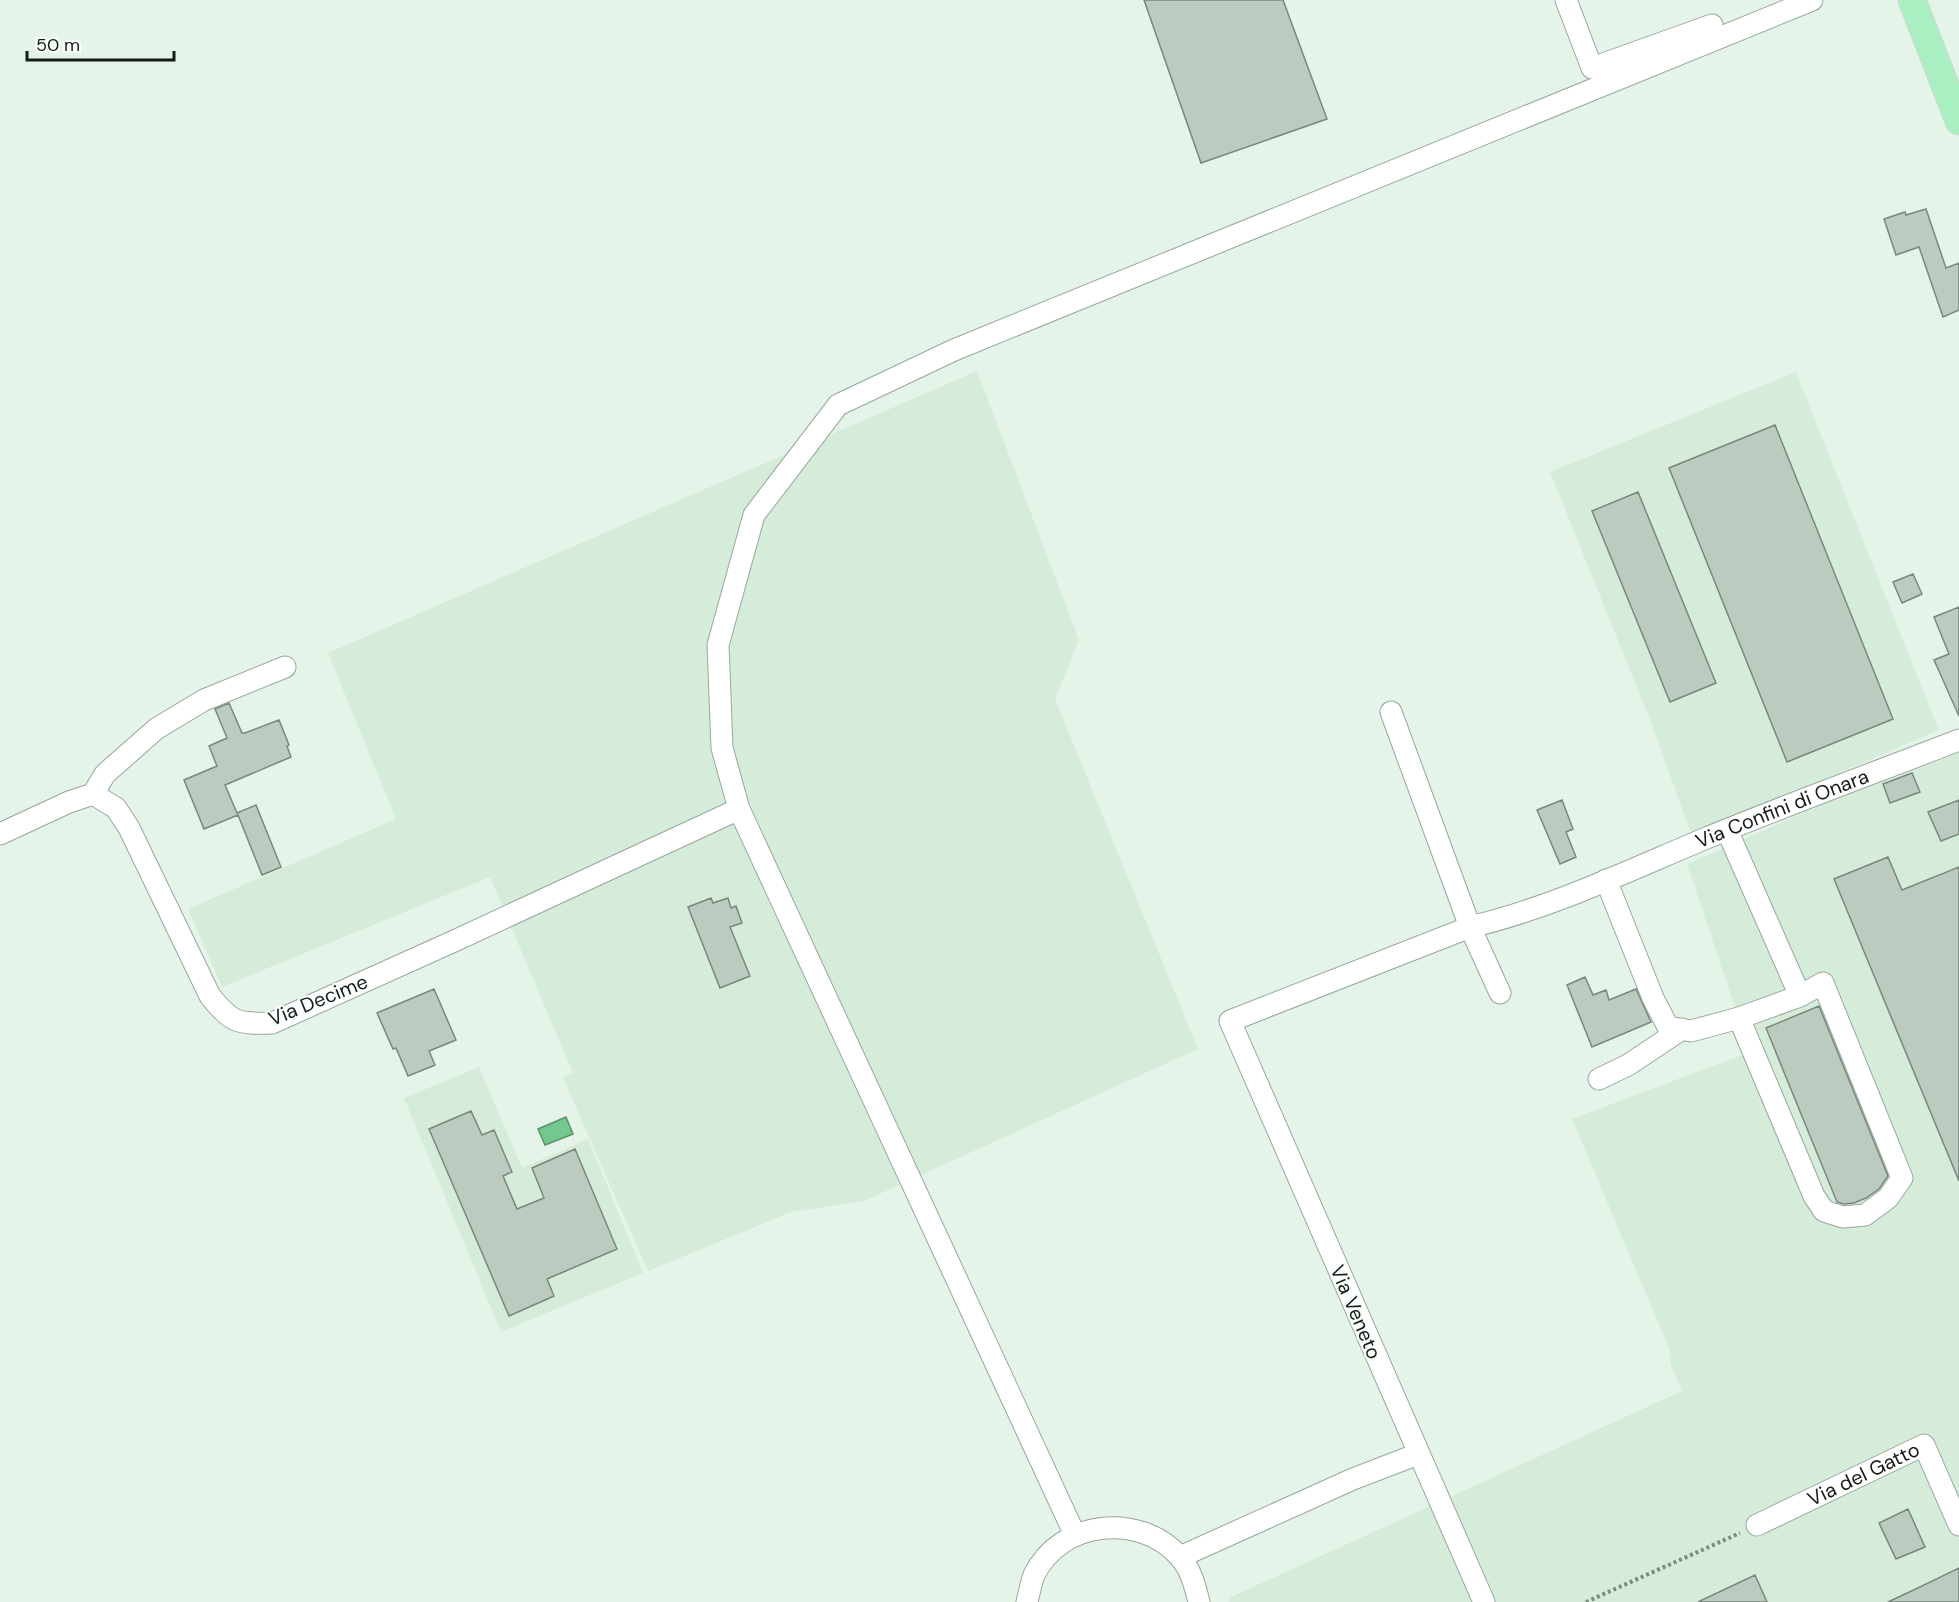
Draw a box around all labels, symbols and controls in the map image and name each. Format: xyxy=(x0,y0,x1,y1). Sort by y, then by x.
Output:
scale bar xyxy=(27,24,174,62)
text: 50 m xyxy=(36,33,80,57)
street label: Via Confini di Onara xyxy=(1691,763,1872,854)
street label: Via Decime xyxy=(264,968,372,1032)
street label: Via Veneto xyxy=(1325,1261,1387,1363)
street label: Via del Gatto xyxy=(1803,1436,1924,1512)

